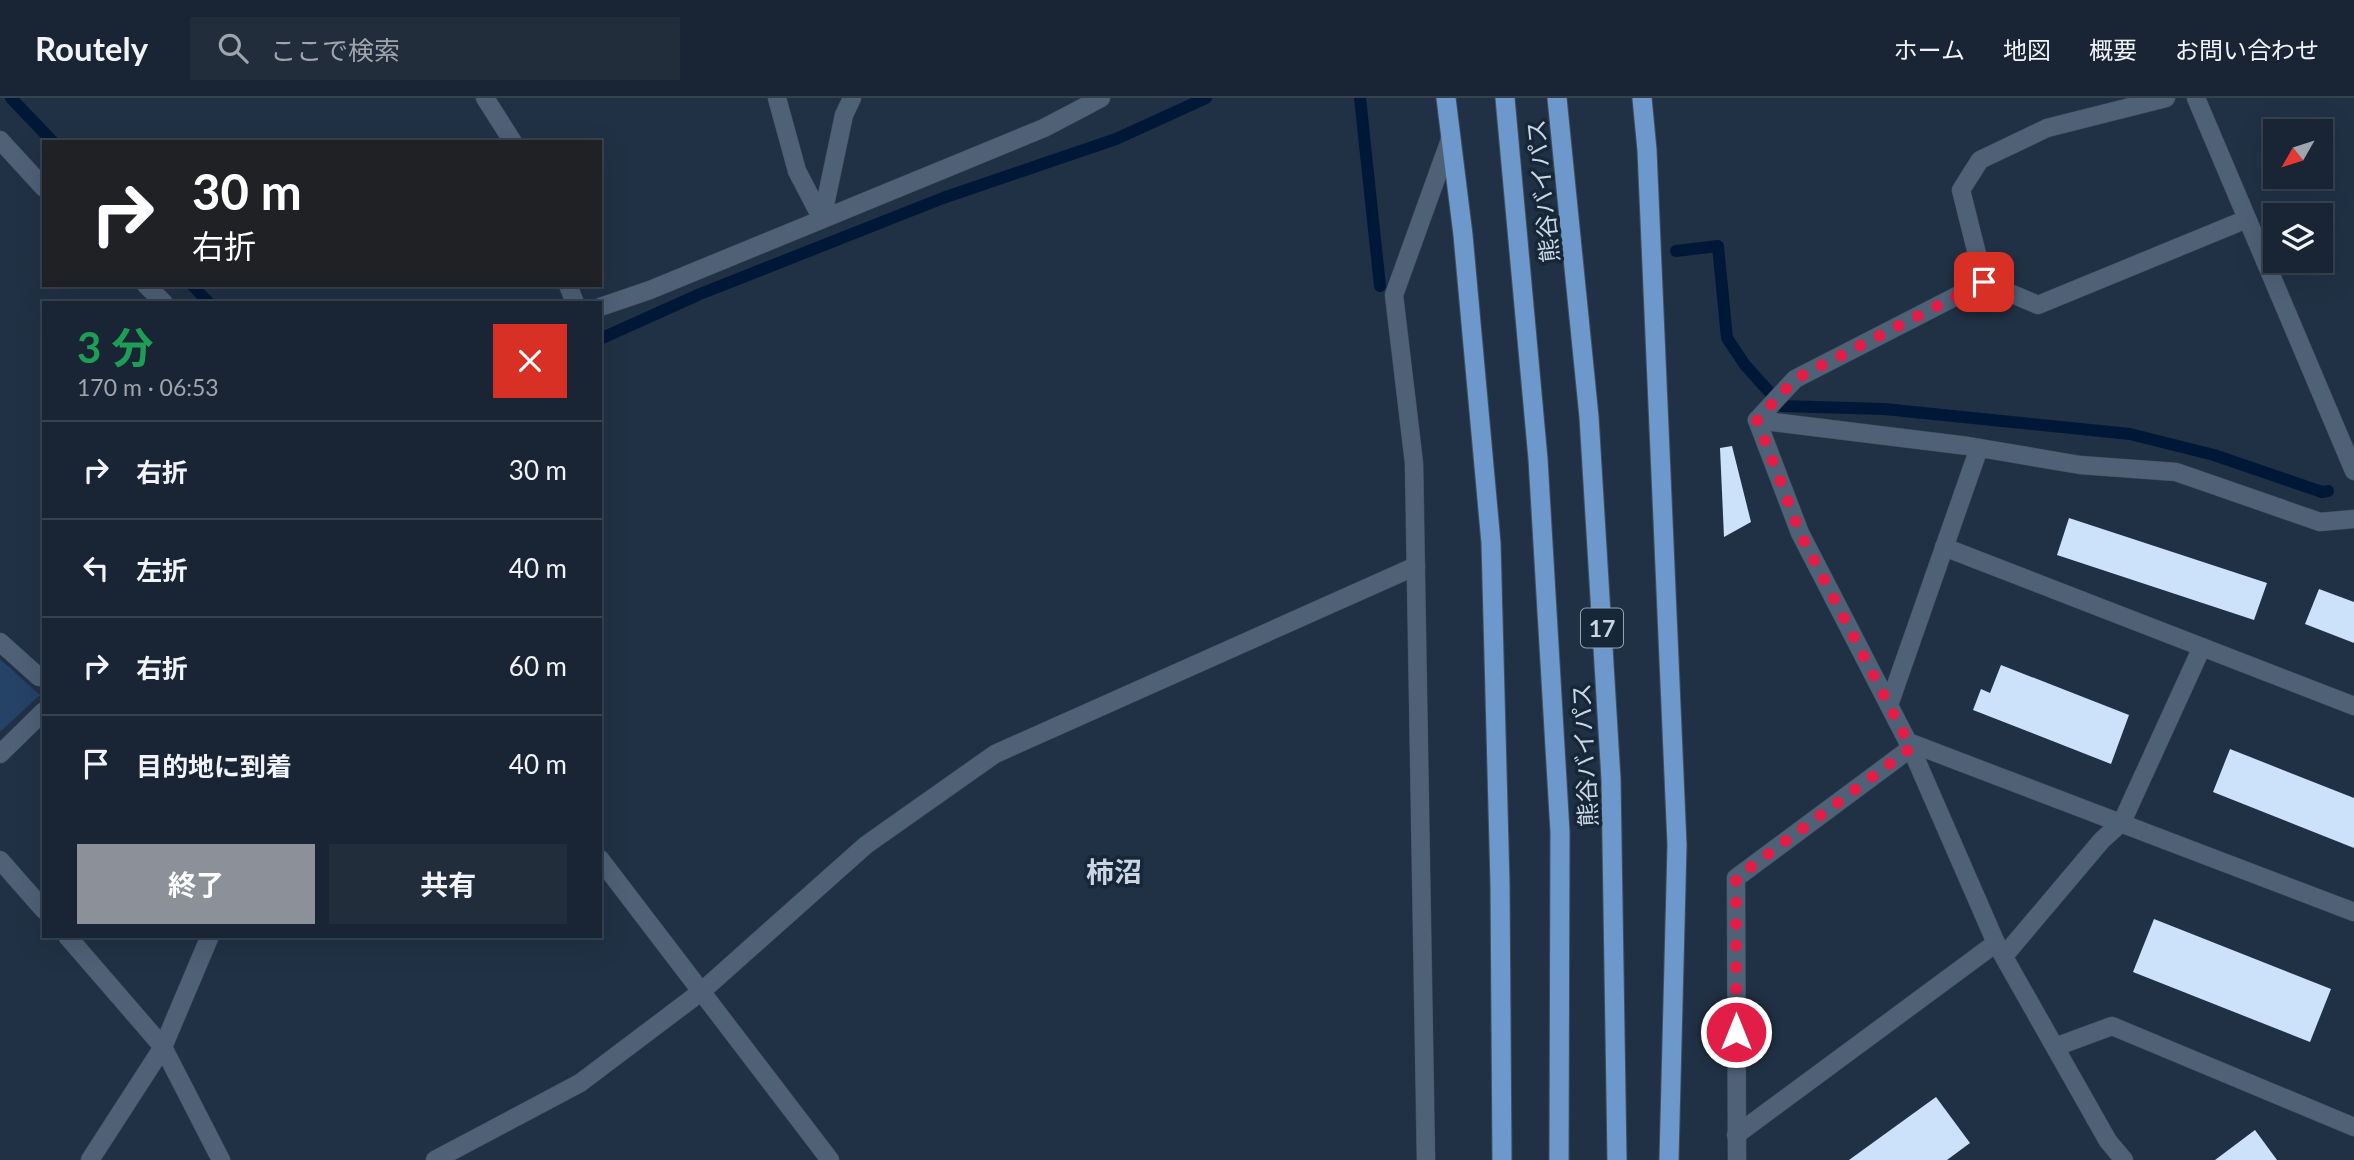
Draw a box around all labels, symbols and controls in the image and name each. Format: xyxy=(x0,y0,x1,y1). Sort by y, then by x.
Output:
search box xyxy=(190,17,680,80)
text: Routely xyxy=(35,28,148,68)
icon: search xyxy=(214,29,252,67)
text: ここで検索 xyxy=(270,34,400,66)
text: ホーム xyxy=(1894,35,1965,64)
text: 地図 xyxy=(2003,35,2051,64)
text: 概要 xyxy=(2089,35,2137,64)
text: お問い合わせ xyxy=(2175,35,2319,64)
street label: 熊谷バイパス xyxy=(1520,118,1564,264)
north arrow xyxy=(2263,119,2333,189)
map controls xyxy=(2263,119,2333,273)
text: 30 m xyxy=(192,162,302,220)
icon: right xyxy=(77,168,168,259)
button: layers xyxy=(2263,203,2333,273)
text: 右折 xyxy=(192,226,256,265)
pin xyxy=(1954,252,2014,312)
icon: arrive xyxy=(1965,263,2003,301)
text: 3 分 xyxy=(77,322,154,372)
button: close xyxy=(493,324,567,398)
text: 170 m · 06:53 xyxy=(77,373,219,401)
icon: right xyxy=(77,451,115,489)
text: 30 m xyxy=(509,454,567,486)
text: 右折 xyxy=(136,456,188,488)
icon: left xyxy=(77,549,115,587)
text: 40 m xyxy=(509,552,567,584)
text: 左折 xyxy=(136,554,188,586)
road number: 17 xyxy=(1581,608,1623,648)
icon: right xyxy=(77,647,115,685)
text: 60 m xyxy=(509,650,567,682)
text: 右折 xyxy=(136,652,188,684)
street label: 熊谷バイパス xyxy=(1566,683,1602,827)
icon: arrive xyxy=(77,745,115,783)
text: 40 m xyxy=(509,748,567,780)
text: 目的地に到着 xyxy=(136,750,292,782)
button: 終了 xyxy=(77,844,315,924)
button: 共有 xyxy=(329,844,567,924)
district label: 柿沼 xyxy=(1086,854,1142,888)
position arrow xyxy=(1699,995,1773,1069)

